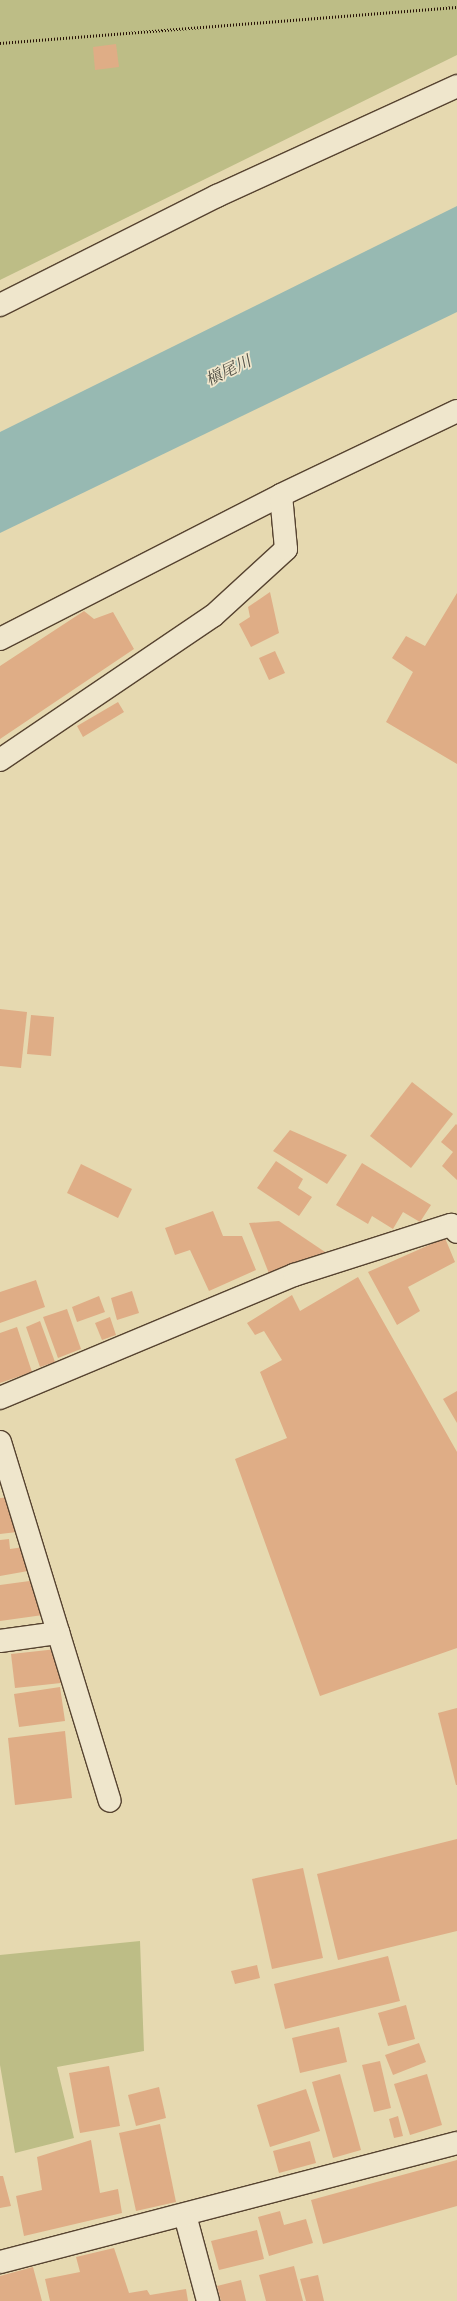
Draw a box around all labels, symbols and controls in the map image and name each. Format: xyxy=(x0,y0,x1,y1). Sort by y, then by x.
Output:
water label: 槇尾川 xyxy=(202,351,254,389)

